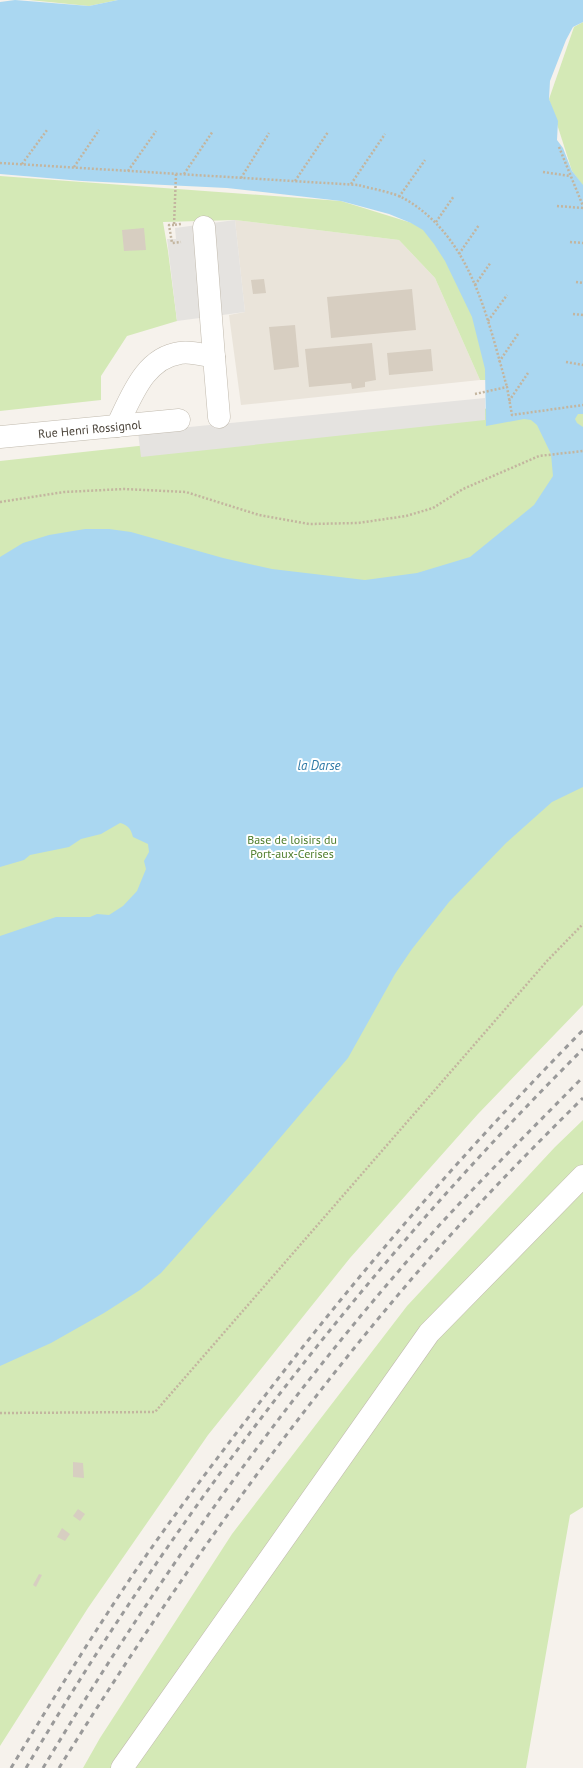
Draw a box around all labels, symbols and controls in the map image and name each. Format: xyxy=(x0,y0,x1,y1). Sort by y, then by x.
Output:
street label: Rue Henri Rossignol xyxy=(37,416,142,441)
water label: la Darse xyxy=(297,757,341,774)
park label: Base de loisirs du Port-aux-Cerises xyxy=(247,832,337,861)

